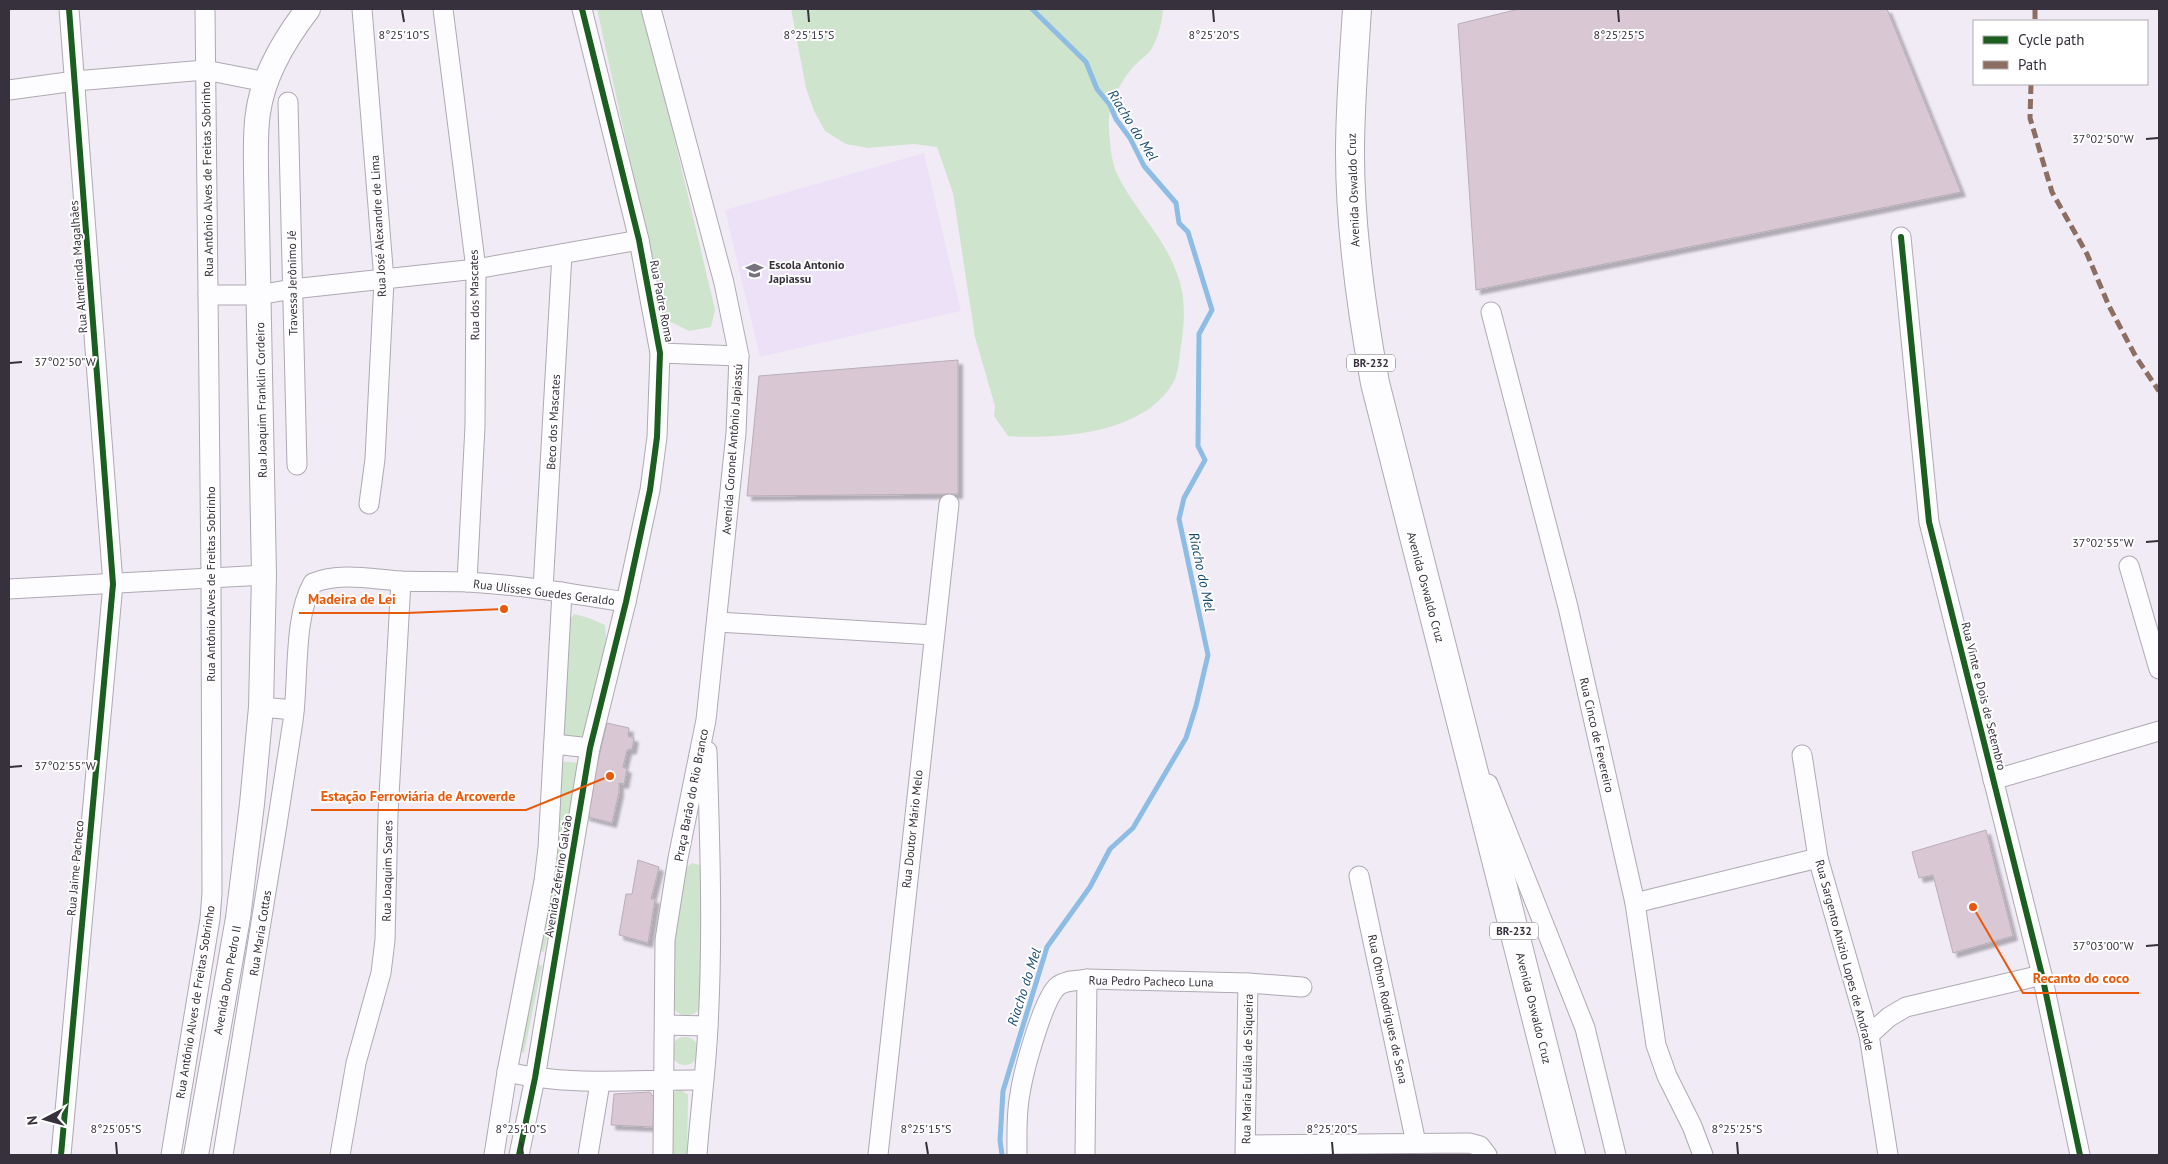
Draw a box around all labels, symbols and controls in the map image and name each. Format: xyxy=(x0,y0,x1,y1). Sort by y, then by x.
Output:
legend xyxy=(1973,20,2148,85)
text: 8°25'10"S xyxy=(379,27,429,42)
text: 8°25'15"S xyxy=(784,27,834,42)
text: 8°25'20"S xyxy=(1189,27,1239,42)
text: 8°25'25"S xyxy=(1594,27,1644,42)
text: Cycle path xyxy=(2018,30,2084,49)
text: Path xyxy=(2018,55,2047,74)
street label: Rua Antônio Alves de Freitas Sobrinho xyxy=(198,81,216,277)
water label: Riacho do Mel xyxy=(1104,86,1162,164)
text: 37°02'50"W xyxy=(2072,131,2134,146)
street label: Avenida Oswaldo Cruz xyxy=(1344,133,1362,247)
street label: Rua José Alexandre de Lima xyxy=(367,155,389,297)
street label: Rua Almerinda Magalhães xyxy=(66,200,90,334)
street label: Travessa Jerônimo Jé xyxy=(284,230,300,336)
street label: Rua dos Mascates xyxy=(466,250,482,340)
place label: Escola Antonio Japiassu xyxy=(768,257,845,286)
street label: Rua Padre Roma xyxy=(647,259,677,343)
school or university icon: Escola Antonio Japiassu xyxy=(745,261,765,281)
street label: Rua Joaquim Franklin Cordeiro xyxy=(252,322,270,478)
text: 37°02'50"W xyxy=(34,354,96,369)
road number: BR-232 xyxy=(1347,354,1395,372)
street label: Avenida Coronel Antônio Japiassú xyxy=(719,363,745,535)
street label: Beco dos Mascates xyxy=(543,374,563,470)
street label: Rua Antônio Alves de Freitas Sobrinho xyxy=(203,486,218,682)
street label: Avenida Oswaldo Cruz xyxy=(1404,530,1448,644)
water label: Riacho do Mel xyxy=(1185,531,1219,614)
text: 37°02'55"W xyxy=(2072,535,2134,550)
street label: Rua Ulisses Guedes Geraldo xyxy=(472,576,616,608)
callout: Madeira de Lei xyxy=(299,584,406,613)
text: Madeira de Lei xyxy=(308,590,396,608)
street label: Rua Vinte e Dois de Setembro xyxy=(1958,620,2010,772)
street label: Rua Cinco de Fevereiro xyxy=(1576,676,1618,794)
street label: Praça Barão do Rio Branco xyxy=(671,727,711,863)
text: 37°02'55"W xyxy=(34,758,96,773)
street label: Rua Doutor Mário Melo xyxy=(898,769,926,889)
callout: Estação Ferroviária de Arcoverde xyxy=(311,781,526,810)
text: Estação Ferroviária de Arcoverde xyxy=(321,787,515,805)
street label: Avenida Zeferino Galvão xyxy=(541,814,575,938)
street label: Rua Jaime Pacheco xyxy=(63,819,87,917)
street label: Rua Joaquim Soares xyxy=(379,820,395,922)
street label: Rua Sargento Anízio Lopes de Andrade xyxy=(1812,858,1878,1052)
street label: Rua Maria Cottas xyxy=(246,889,274,977)
street label: Rua Antônio Alves de Freitas Sobrinho xyxy=(172,904,218,1100)
road number: BR-232 xyxy=(1490,922,1538,939)
street label: Avenida Dom Pedro II xyxy=(210,924,244,1036)
street label: Rua Othon Rodrigues de Sena xyxy=(1365,933,1411,1085)
text: 37°03'00"W xyxy=(2072,938,2134,953)
water label: Riacho do Mel xyxy=(1003,946,1045,1028)
street label: Avenida Oswaldo Cruz xyxy=(1513,951,1555,1065)
callout: Recanto do coco xyxy=(2023,964,2139,993)
text: Recanto do coco xyxy=(2033,969,2130,987)
street label: Rua Pedro Pacheco Luna xyxy=(1088,972,1214,990)
street label: Rua Maria Eulália de Siqueira xyxy=(1238,994,1256,1144)
north arrow xyxy=(20,1094,70,1144)
text: N xyxy=(23,1115,42,1126)
text: 8°25'05"S xyxy=(91,1121,141,1136)
text: 8°25'10"S xyxy=(496,1121,546,1136)
text: 8°25'15"S xyxy=(901,1121,951,1136)
text: 8°25'20"S xyxy=(1307,1121,1357,1136)
text: 8°25'25"S xyxy=(1712,1121,1762,1136)

